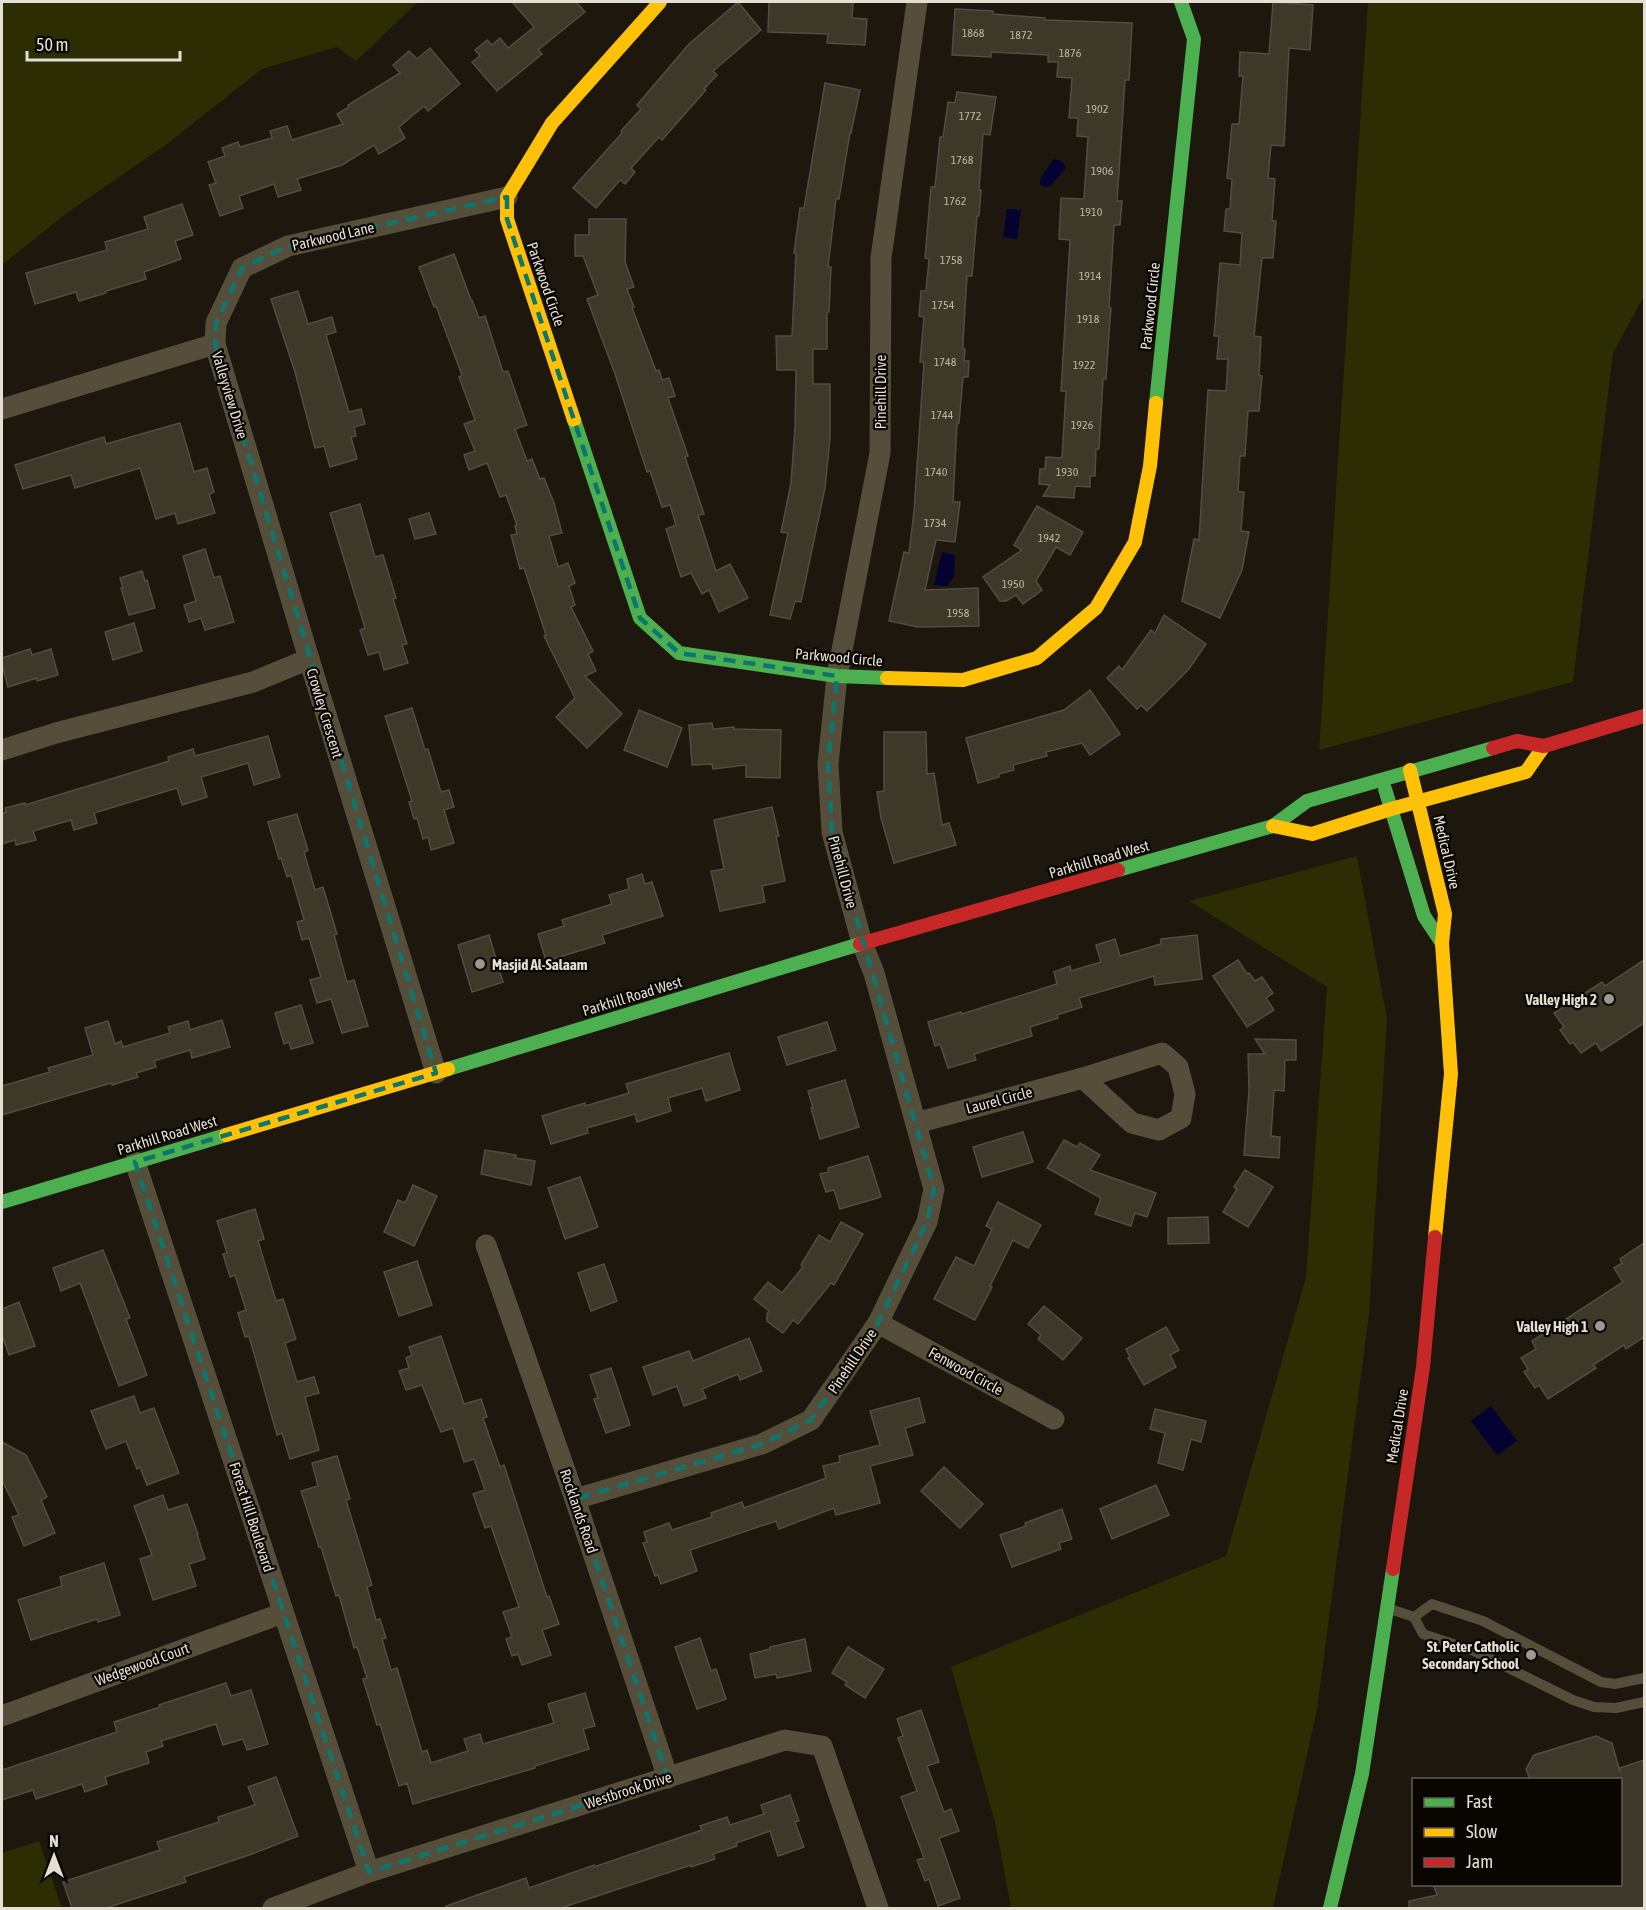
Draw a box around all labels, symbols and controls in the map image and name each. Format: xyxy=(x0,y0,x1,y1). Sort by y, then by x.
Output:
scale bar xyxy=(27,24,180,62)
house number: 1868 xyxy=(962,26,985,40)
house number: 1872 xyxy=(1010,28,1032,42)
text: 50 m xyxy=(36,34,68,55)
house number: 1876 xyxy=(1059,46,1082,60)
house number: 1902 xyxy=(1086,102,1108,116)
house number: 1772 xyxy=(959,109,981,123)
house number: 1768 xyxy=(951,153,974,167)
house number: 1906 xyxy=(1091,164,1114,178)
house number: 1762 xyxy=(944,194,966,208)
house number: 1910 xyxy=(1080,205,1103,219)
street label: Parkwood Lane xyxy=(290,218,376,254)
street label: Parkwood Circle xyxy=(524,240,568,329)
house number: 1758 xyxy=(940,253,963,267)
street label: Parkwood Circle xyxy=(1137,261,1163,351)
house number: 1914 xyxy=(1079,269,1102,283)
house number: 1754 xyxy=(932,298,955,312)
house number: 1918 xyxy=(1077,312,1100,326)
street label: Valleyview Drive xyxy=(209,349,251,441)
street label: Pinehill Drive xyxy=(872,355,889,429)
house number: 1748 xyxy=(934,355,957,369)
house number: 1922 xyxy=(1073,358,1095,372)
house number: 1744 xyxy=(931,408,954,422)
house number: 1926 xyxy=(1071,418,1094,432)
house number: 1740 xyxy=(925,465,948,479)
house number: 1930 xyxy=(1056,465,1079,479)
house number: 1734 xyxy=(924,516,947,530)
house number: 1942 xyxy=(1038,531,1060,545)
house number: 1950 xyxy=(1002,577,1025,591)
house number: 1958 xyxy=(947,606,970,620)
street label: Parkwood Circle xyxy=(794,645,884,669)
street label: Crowley Crescent xyxy=(303,666,347,760)
street label: Medical Drive xyxy=(1430,814,1464,891)
street label: Pinehill Drive xyxy=(825,834,861,910)
street label: Parkhill Road West xyxy=(1047,837,1151,881)
place label: Masjid Al-Salaam xyxy=(492,956,588,973)
marker: Masjid Al-Salaam xyxy=(473,957,487,971)
street label: Parkhill Road West xyxy=(580,973,684,1019)
place label: Valley High 2 xyxy=(1524,991,1597,1008)
marker: Valley High 2 xyxy=(1602,992,1616,1006)
street label: Laurel Circle xyxy=(964,1083,1034,1117)
street label: Parkhill Road West xyxy=(115,1112,219,1158)
place label: Valley High 1 xyxy=(1515,1318,1588,1335)
marker: Valley High 1 xyxy=(1593,1319,1607,1333)
street label: Pinehill Drive xyxy=(824,1325,880,1397)
street label: Fenwood Circle xyxy=(926,1344,1006,1399)
street label: Medical Drive xyxy=(1383,1387,1411,1464)
street label: Forest Hill Boulevard xyxy=(226,1460,278,1574)
street label: Rocklands Road xyxy=(557,1467,601,1555)
place label: St. Peter Catholic Secondary School xyxy=(1422,1638,1520,1672)
street label: Wedgewood Court xyxy=(93,1639,191,1689)
marker: St. Peter Catholic Secondary School xyxy=(1524,1648,1538,1662)
street label: Westbrook Drive xyxy=(582,1768,674,1812)
legend xyxy=(1412,1778,1622,1886)
text: Fast xyxy=(1466,1791,1493,1812)
text: Slow xyxy=(1466,1821,1497,1842)
north arrow xyxy=(24,1826,84,1886)
text: N xyxy=(49,1832,59,1850)
text: Jam xyxy=(1466,1851,1493,1872)

